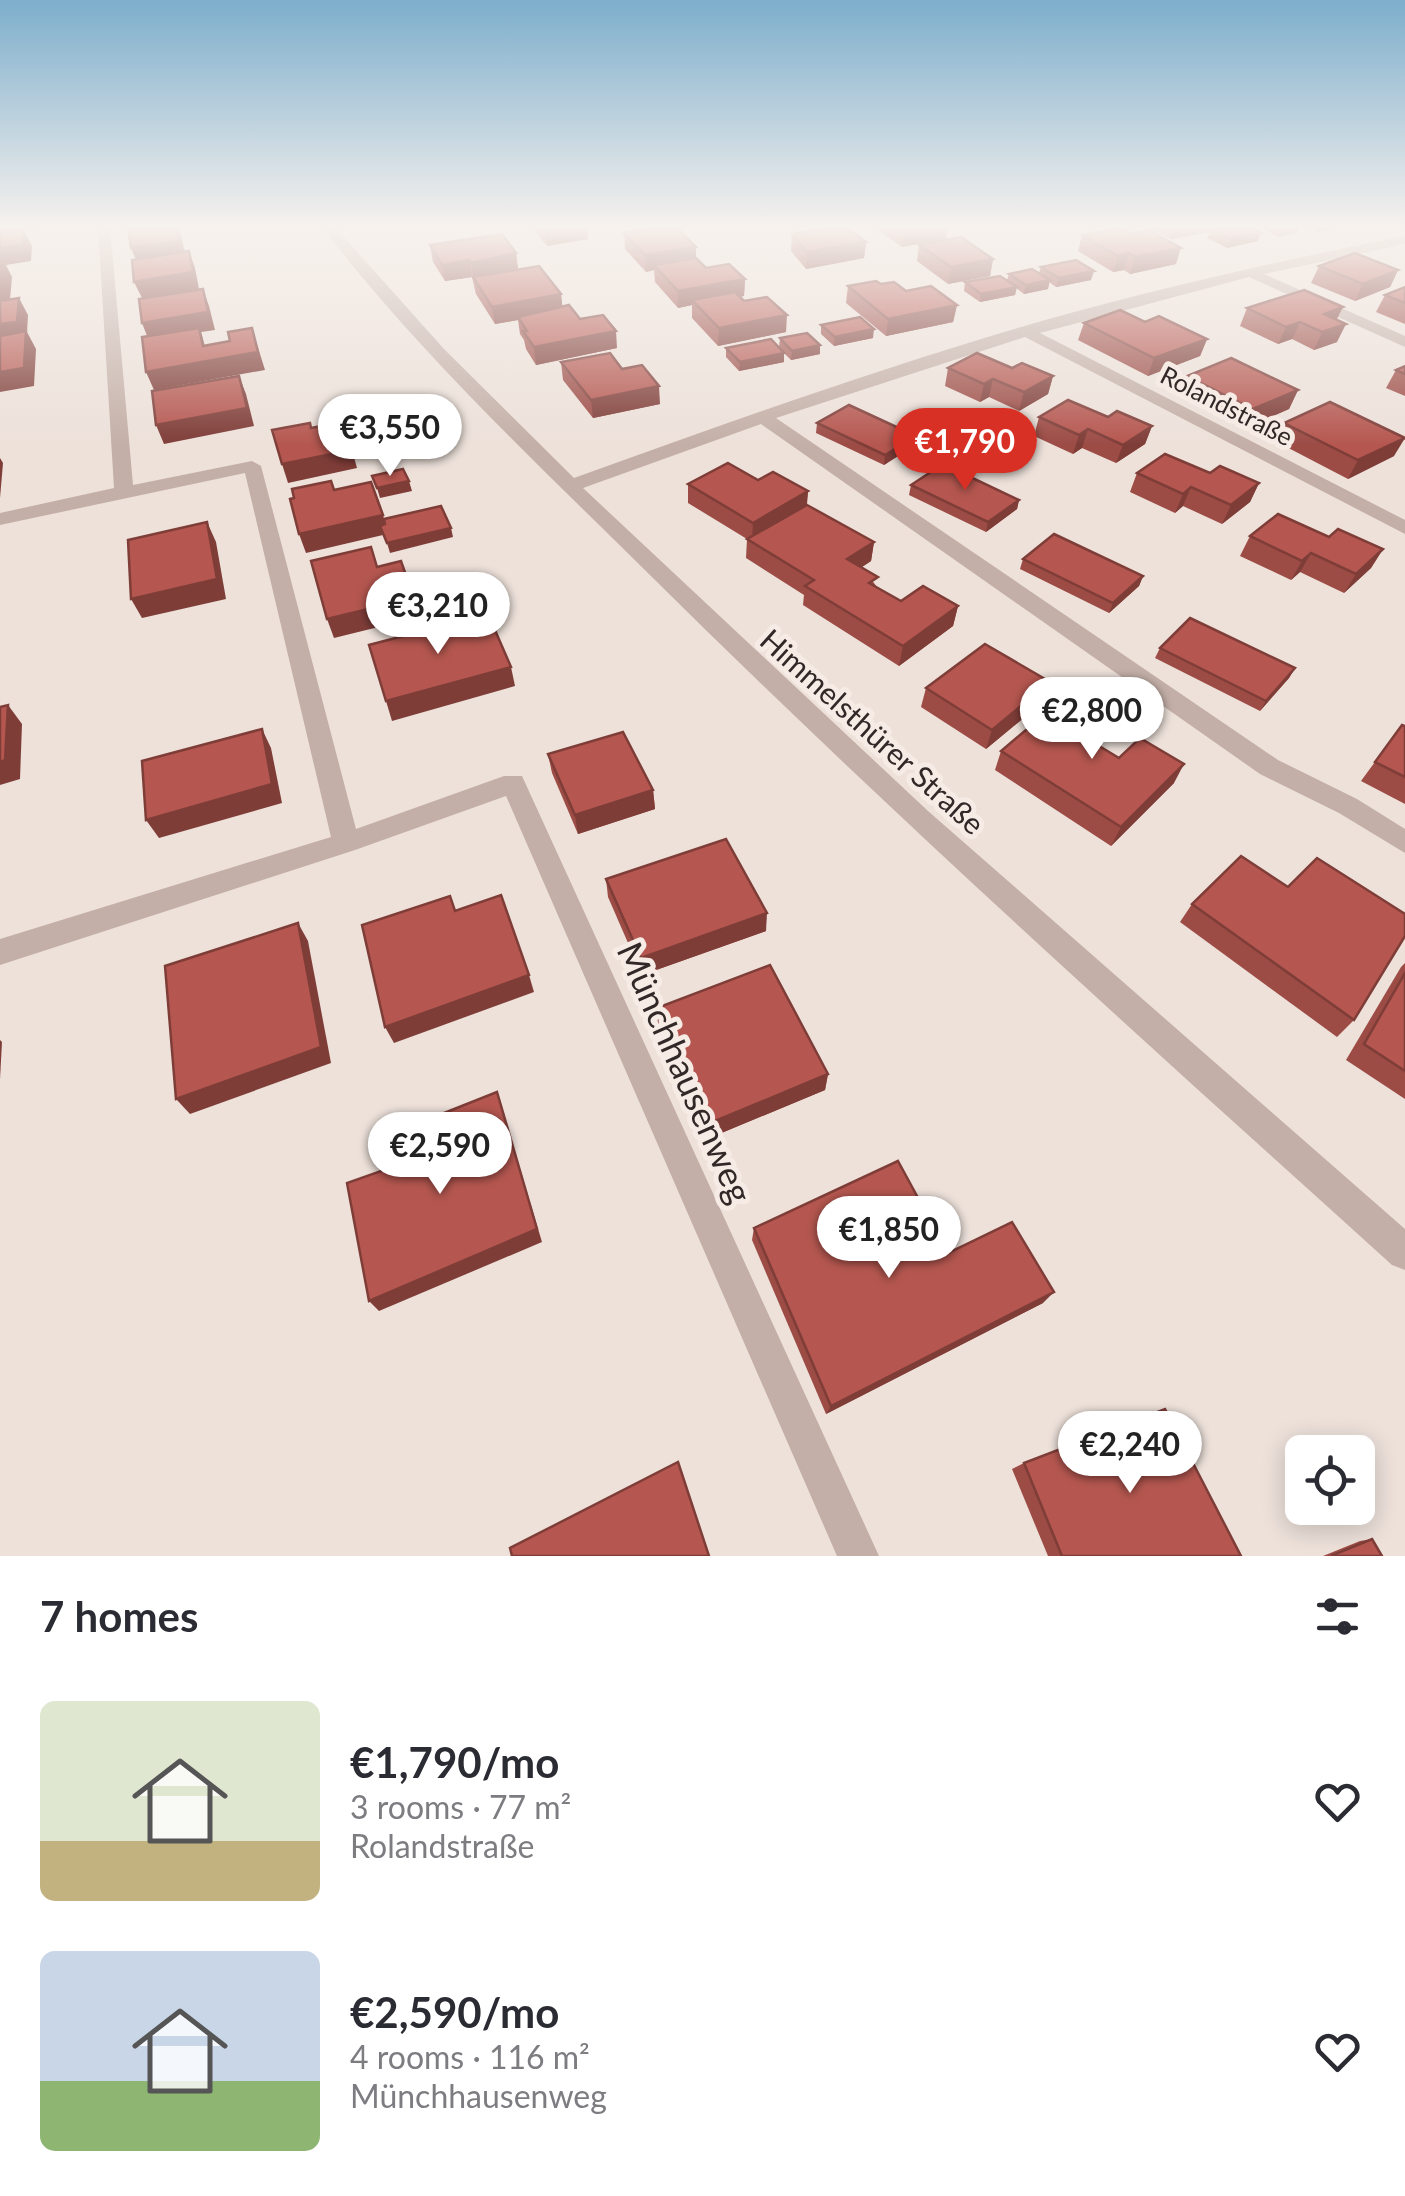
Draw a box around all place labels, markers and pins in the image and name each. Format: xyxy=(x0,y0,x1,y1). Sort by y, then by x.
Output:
pin: €3,550 xyxy=(309,394,471,479)
pin: €1,790 xyxy=(884,408,1046,493)
pin: €3,210 xyxy=(357,572,519,657)
pin: €2,800 xyxy=(1011,677,1173,762)
pin: €2,590 xyxy=(359,1112,521,1197)
pin: €1,850 xyxy=(808,1196,970,1281)
pin: €2,240 xyxy=(1049,1411,1211,1496)

